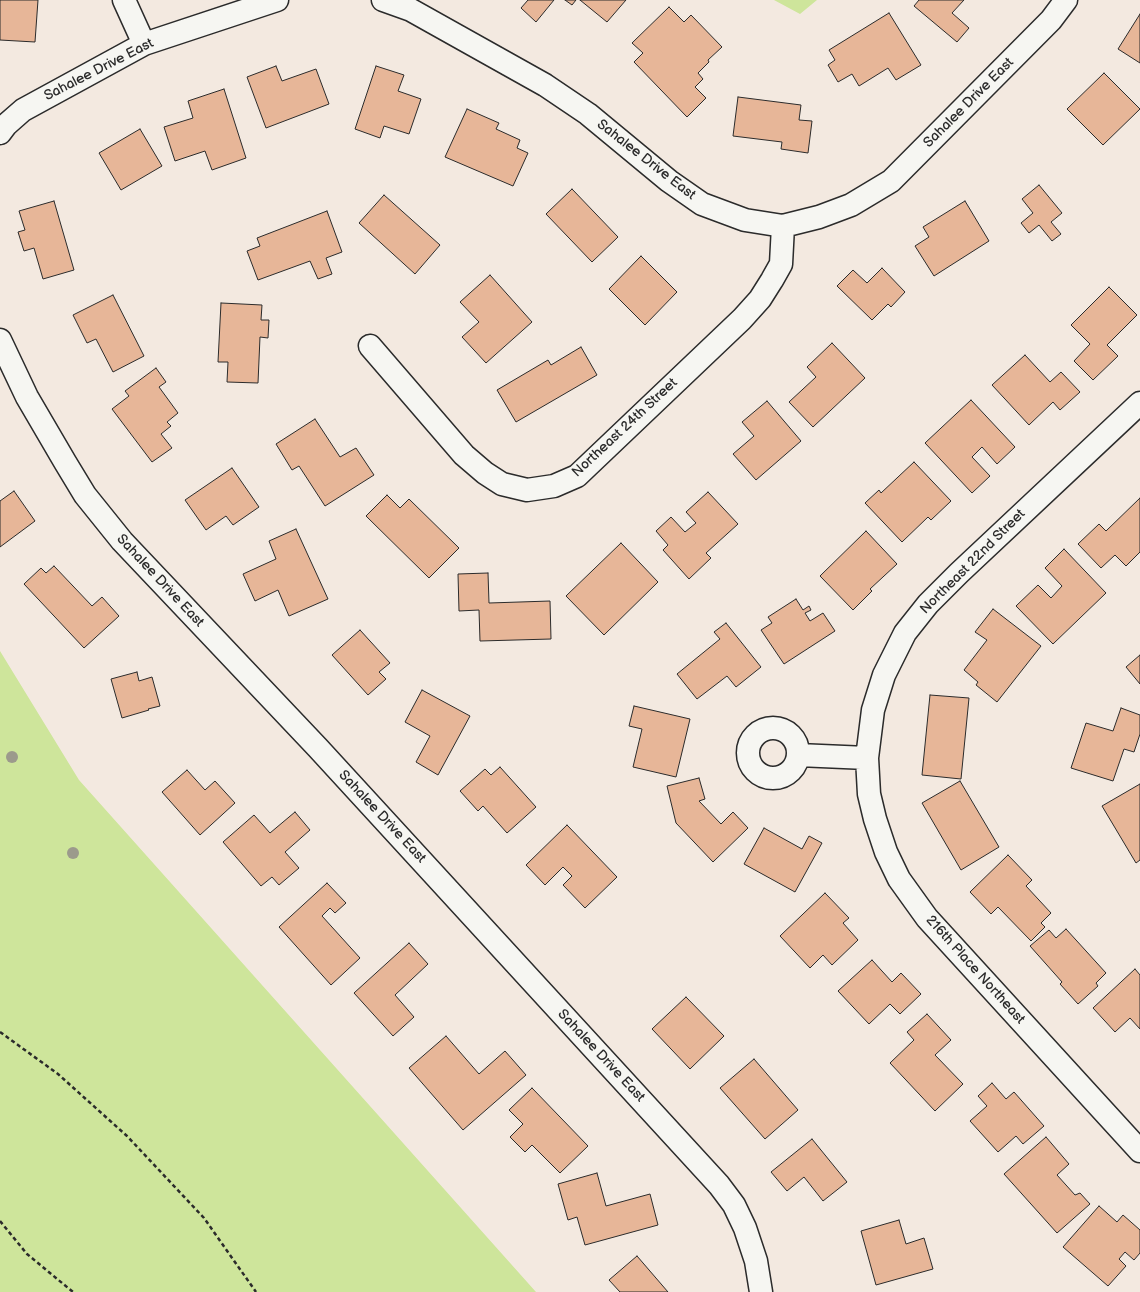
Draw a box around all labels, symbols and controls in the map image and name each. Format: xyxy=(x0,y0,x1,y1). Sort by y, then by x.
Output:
street label: Sahalee Drive East xyxy=(41,35,157,105)
street label: Sahalee Drive East xyxy=(920,54,1018,152)
street label: Sahalee Drive East xyxy=(593,116,699,204)
street label: Northeast 24th Street xyxy=(569,375,681,481)
street label: Northeast 22nd Street xyxy=(917,506,1029,618)
street label: Sahalee Drive East xyxy=(113,531,207,631)
street label: Sahalee Drive East xyxy=(335,767,429,867)
street label: 216th Place Northeast xyxy=(922,912,1028,1028)
street label: Sahalee Drive East xyxy=(554,1006,648,1106)

